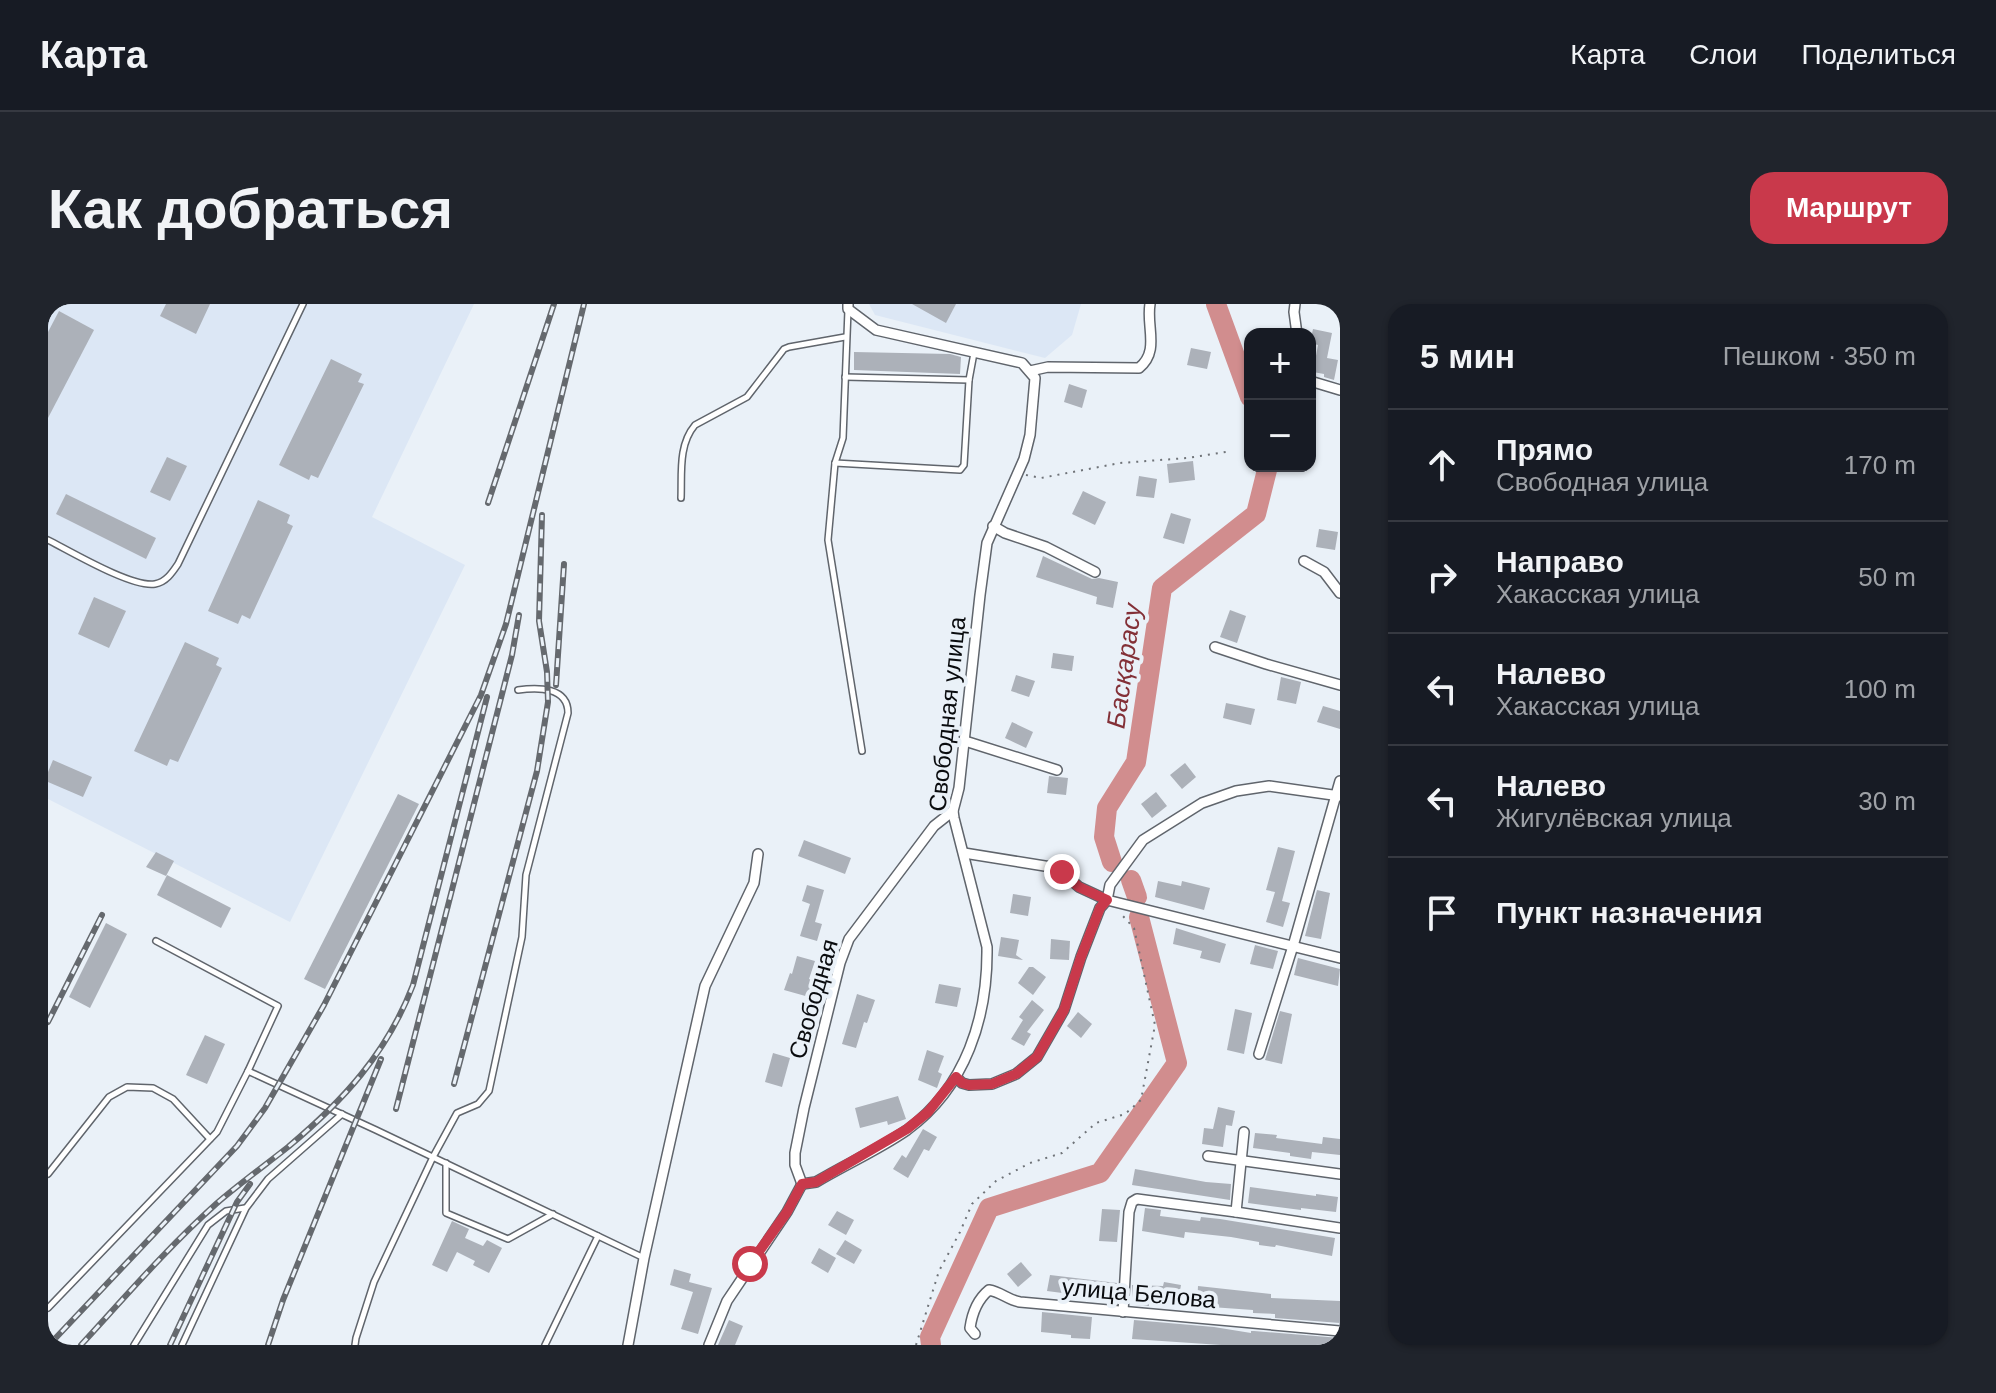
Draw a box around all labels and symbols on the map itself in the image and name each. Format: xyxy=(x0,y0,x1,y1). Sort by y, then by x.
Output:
water label: Басқарасу xyxy=(1100,600,1148,730)
street label: Свободная улица xyxy=(923,614,971,813)
route end xyxy=(1044,854,1080,890)
street label: Свободная xyxy=(783,936,843,1062)
route start xyxy=(732,1246,768,1282)
street label: улица Белова xyxy=(1061,1273,1218,1313)

